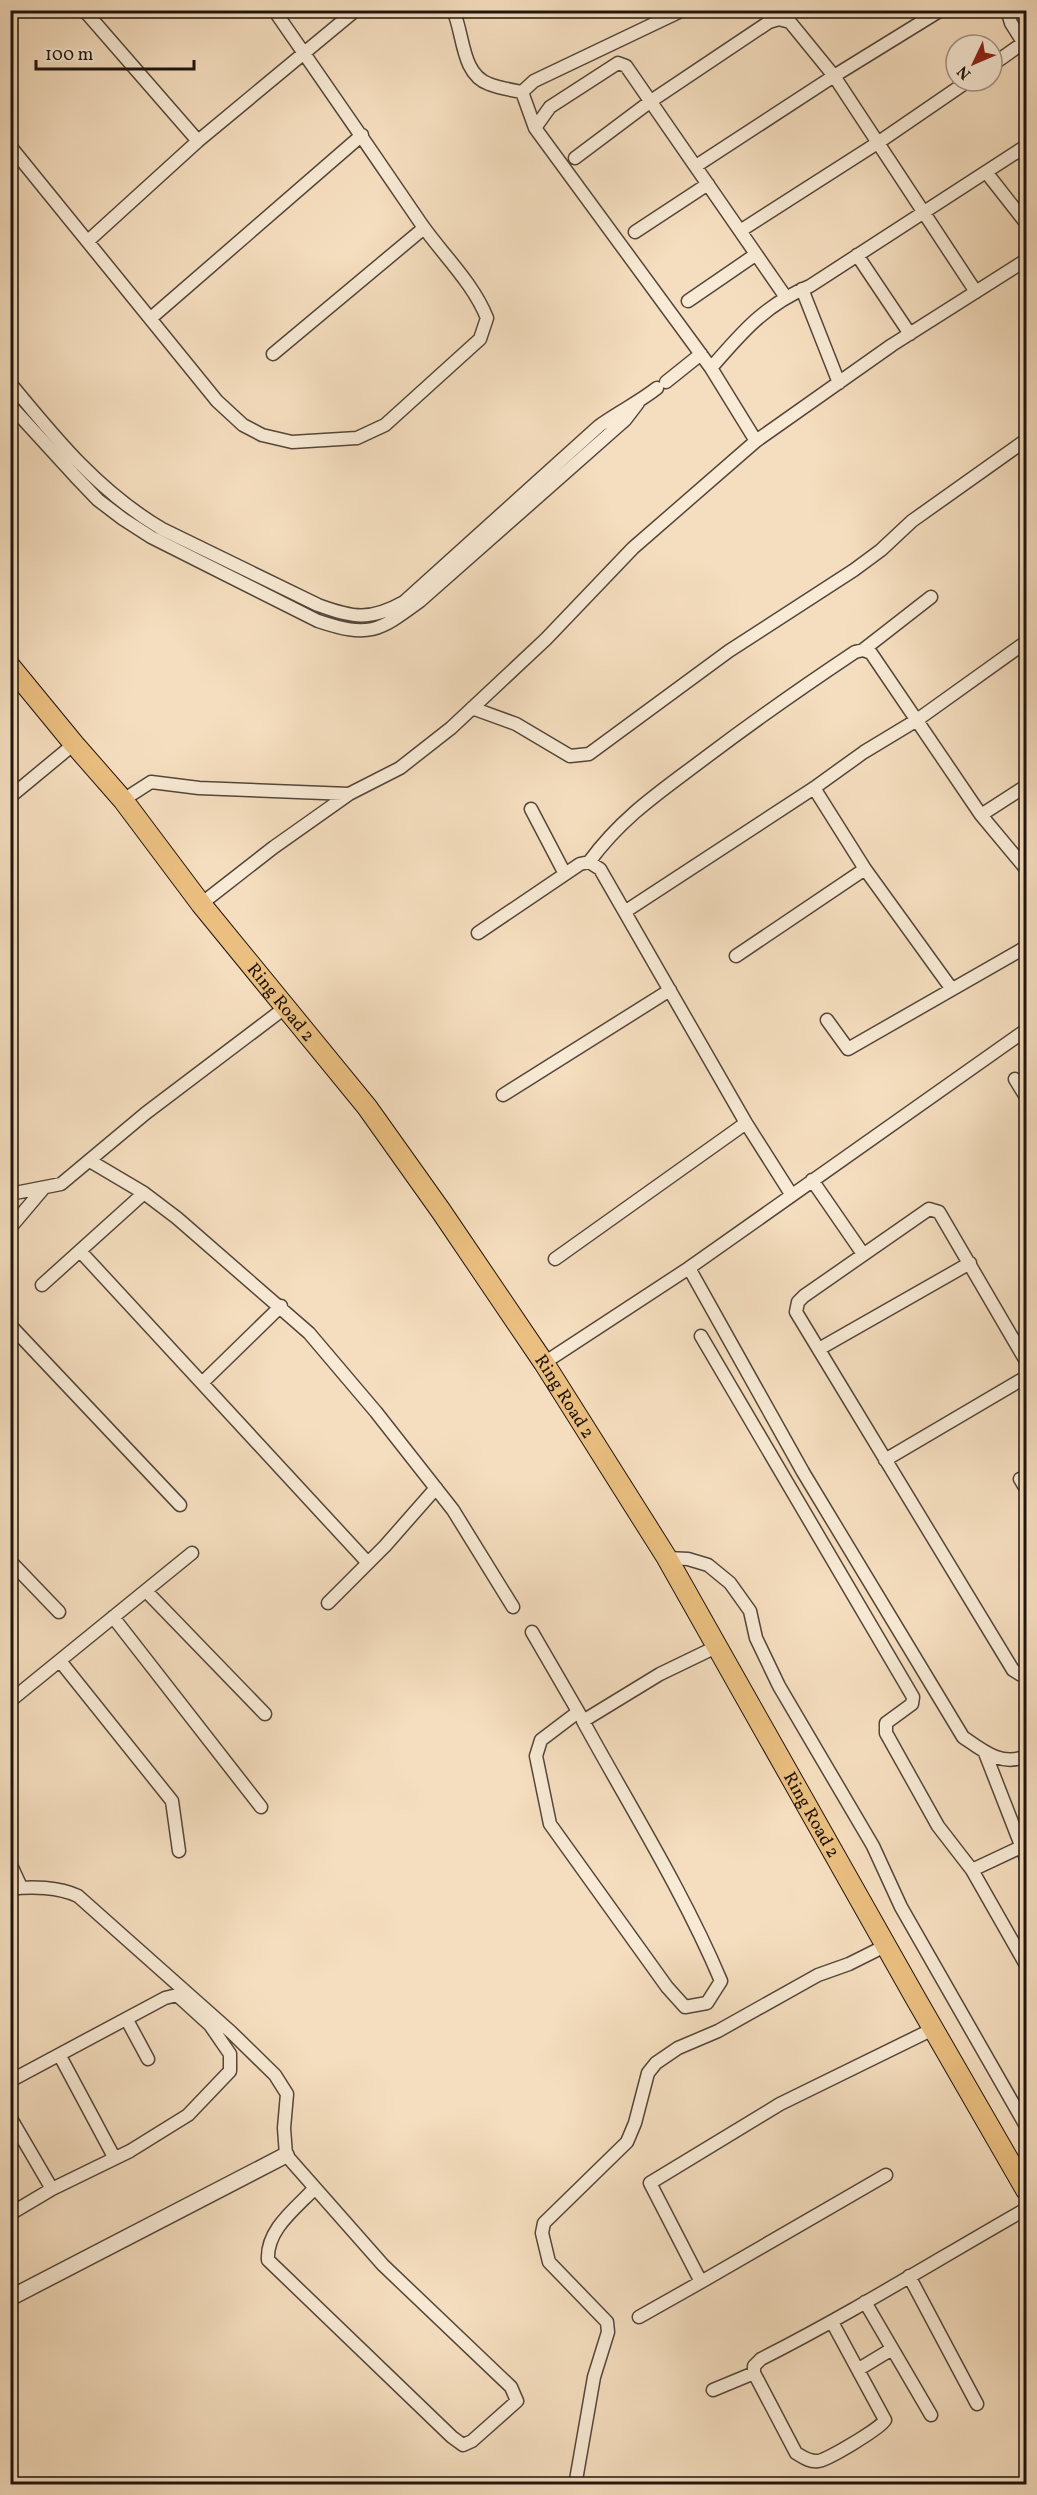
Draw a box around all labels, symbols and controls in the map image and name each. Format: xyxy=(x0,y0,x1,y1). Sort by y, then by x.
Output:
scale bar xyxy=(36,33,194,71)
north arrow xyxy=(944,33,1004,93)
text: 100 m xyxy=(45,43,94,68)
text: N xyxy=(952,60,977,84)
street label: Ring Road 2 xyxy=(240,958,320,1048)
street label: Ring Road 2 xyxy=(528,1350,600,1444)
street label: Ring Road 2 xyxy=(776,1768,845,1863)

